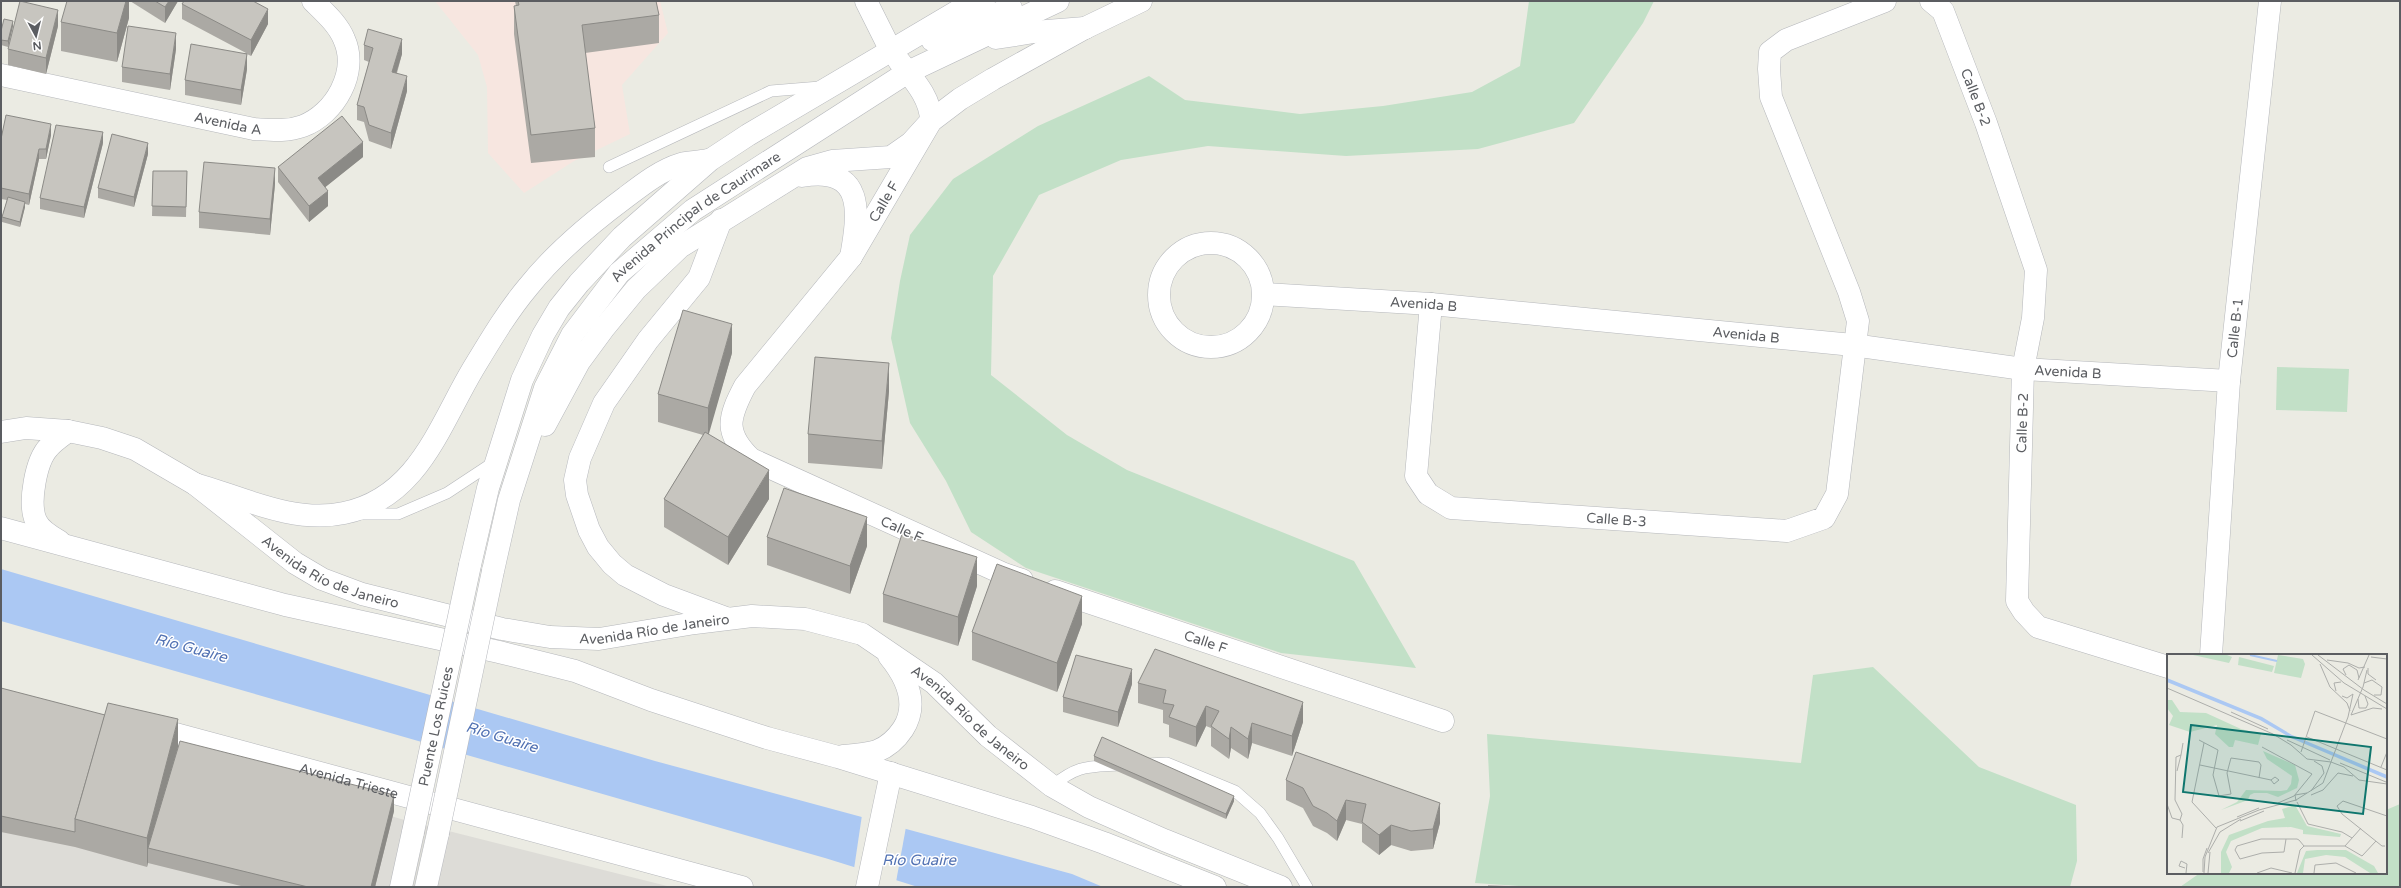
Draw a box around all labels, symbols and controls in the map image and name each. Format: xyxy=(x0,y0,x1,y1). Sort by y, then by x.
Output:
north arrow xyxy=(16,16,56,56)
text: N xyxy=(32,38,42,52)
street label: Calle B-2 xyxy=(1957,66,1994,129)
street label: Avenida A xyxy=(193,108,262,138)
street label: Avenida Principal de Caurimare xyxy=(607,148,784,286)
street label: Calle F xyxy=(865,178,903,225)
street label: Avenida B xyxy=(1390,294,1458,316)
street label: Calle B-1 xyxy=(2224,297,2247,359)
street label: Avenida B xyxy=(1712,323,1780,347)
street label: Avenida B xyxy=(2034,362,2102,383)
street label: Calle B-2 xyxy=(2013,393,2032,453)
street label: Calle B-3 xyxy=(1586,509,1647,530)
street label: Calle F xyxy=(878,513,926,546)
street label: Avenida Río de Janeiro xyxy=(258,532,401,612)
street label: Avenida Río de Janeiro xyxy=(579,611,730,648)
street label: Calle F xyxy=(1182,627,1230,657)
water label: Río Guaire xyxy=(153,630,231,667)
inset map xyxy=(2167,654,2387,874)
street label: Avenida Río de Janeiro xyxy=(908,662,1033,774)
street label: Puente Los Ruices xyxy=(415,665,457,788)
water label: Río Guaire xyxy=(464,718,542,757)
street label: Avenida Trieste xyxy=(297,760,400,803)
water label: Río Guaire xyxy=(882,851,958,869)

